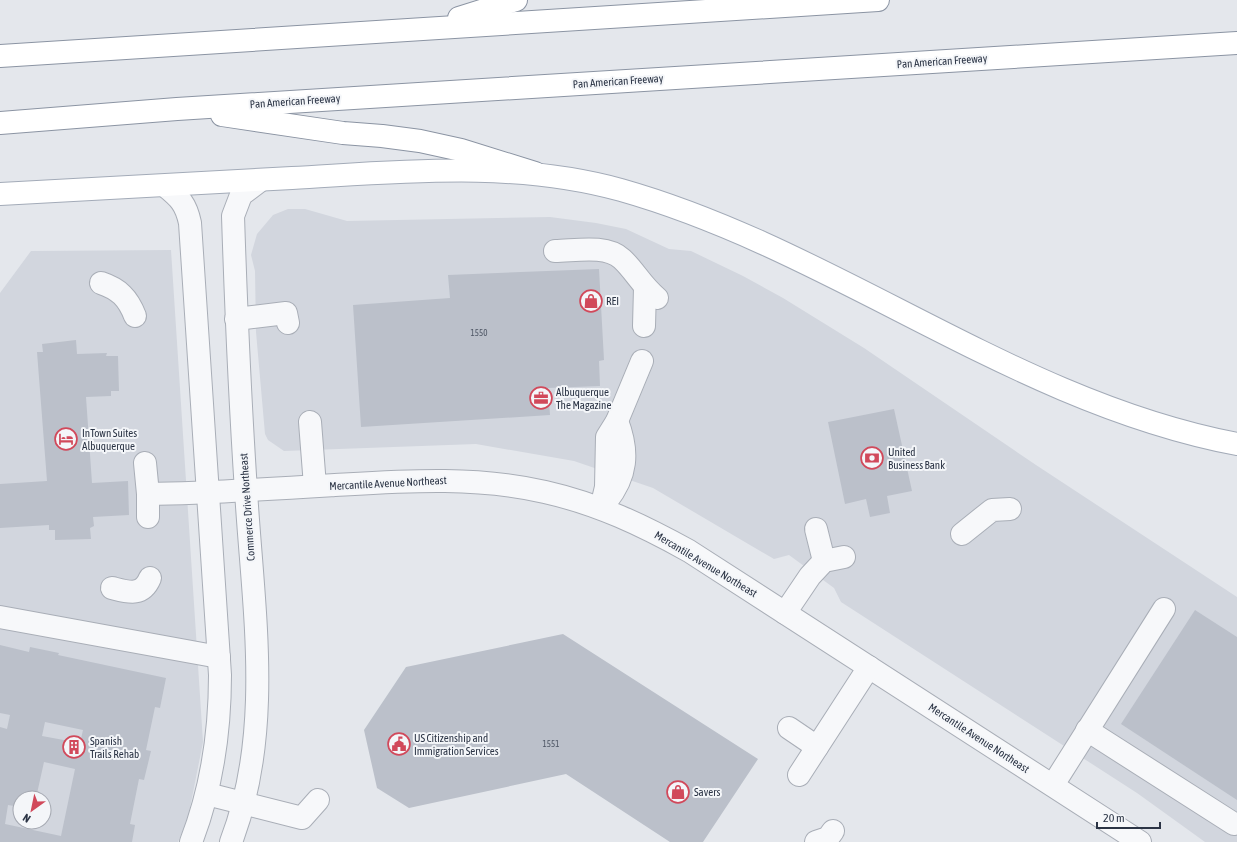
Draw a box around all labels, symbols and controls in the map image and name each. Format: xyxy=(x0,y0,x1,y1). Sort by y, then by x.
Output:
street label: Pan American Freeway xyxy=(896,52,988,70)
street label: Pan American Freeway xyxy=(572,72,664,90)
street label: Pan American Freeway xyxy=(249,92,341,110)
shop icon: REI xyxy=(578,288,604,314)
place label: REI xyxy=(606,295,619,307)
house number: 1550 xyxy=(471,328,487,338)
office icon: Albuquerque The Magazine xyxy=(528,385,554,411)
place label: Albuquerque The Magazine xyxy=(556,386,611,411)
hotel icon: InTown Suites Albuquerque xyxy=(53,426,79,452)
place label: InTown Suites Albuquerque xyxy=(82,427,137,452)
bank icon: United Business Bank xyxy=(859,445,885,471)
place label: United Business Bank xyxy=(888,446,945,471)
street label: Commerce Drive Northeast xyxy=(237,453,257,561)
street label: Mercantile Avenue Northeast xyxy=(329,474,447,492)
street label: Mercantile Avenue Northeast xyxy=(653,529,759,599)
street label: Mercantile Avenue Northeast xyxy=(926,701,1032,775)
public building icon: US Citizenship and Immigration Services xyxy=(386,731,412,757)
place label: US Citizenship and Immigration Services xyxy=(414,732,499,757)
building icon: Spanish Trails Rehab xyxy=(61,734,87,760)
place label: Spanish Trails Rehab xyxy=(90,735,139,760)
house number: 1551 xyxy=(543,739,559,749)
shop icon: Savers xyxy=(665,779,691,805)
place label: Savers xyxy=(694,786,720,798)
north arrow xyxy=(12,790,52,830)
scale bar xyxy=(1097,804,1160,830)
text: 20 m xyxy=(1103,811,1125,825)
text: N xyxy=(21,812,33,825)

